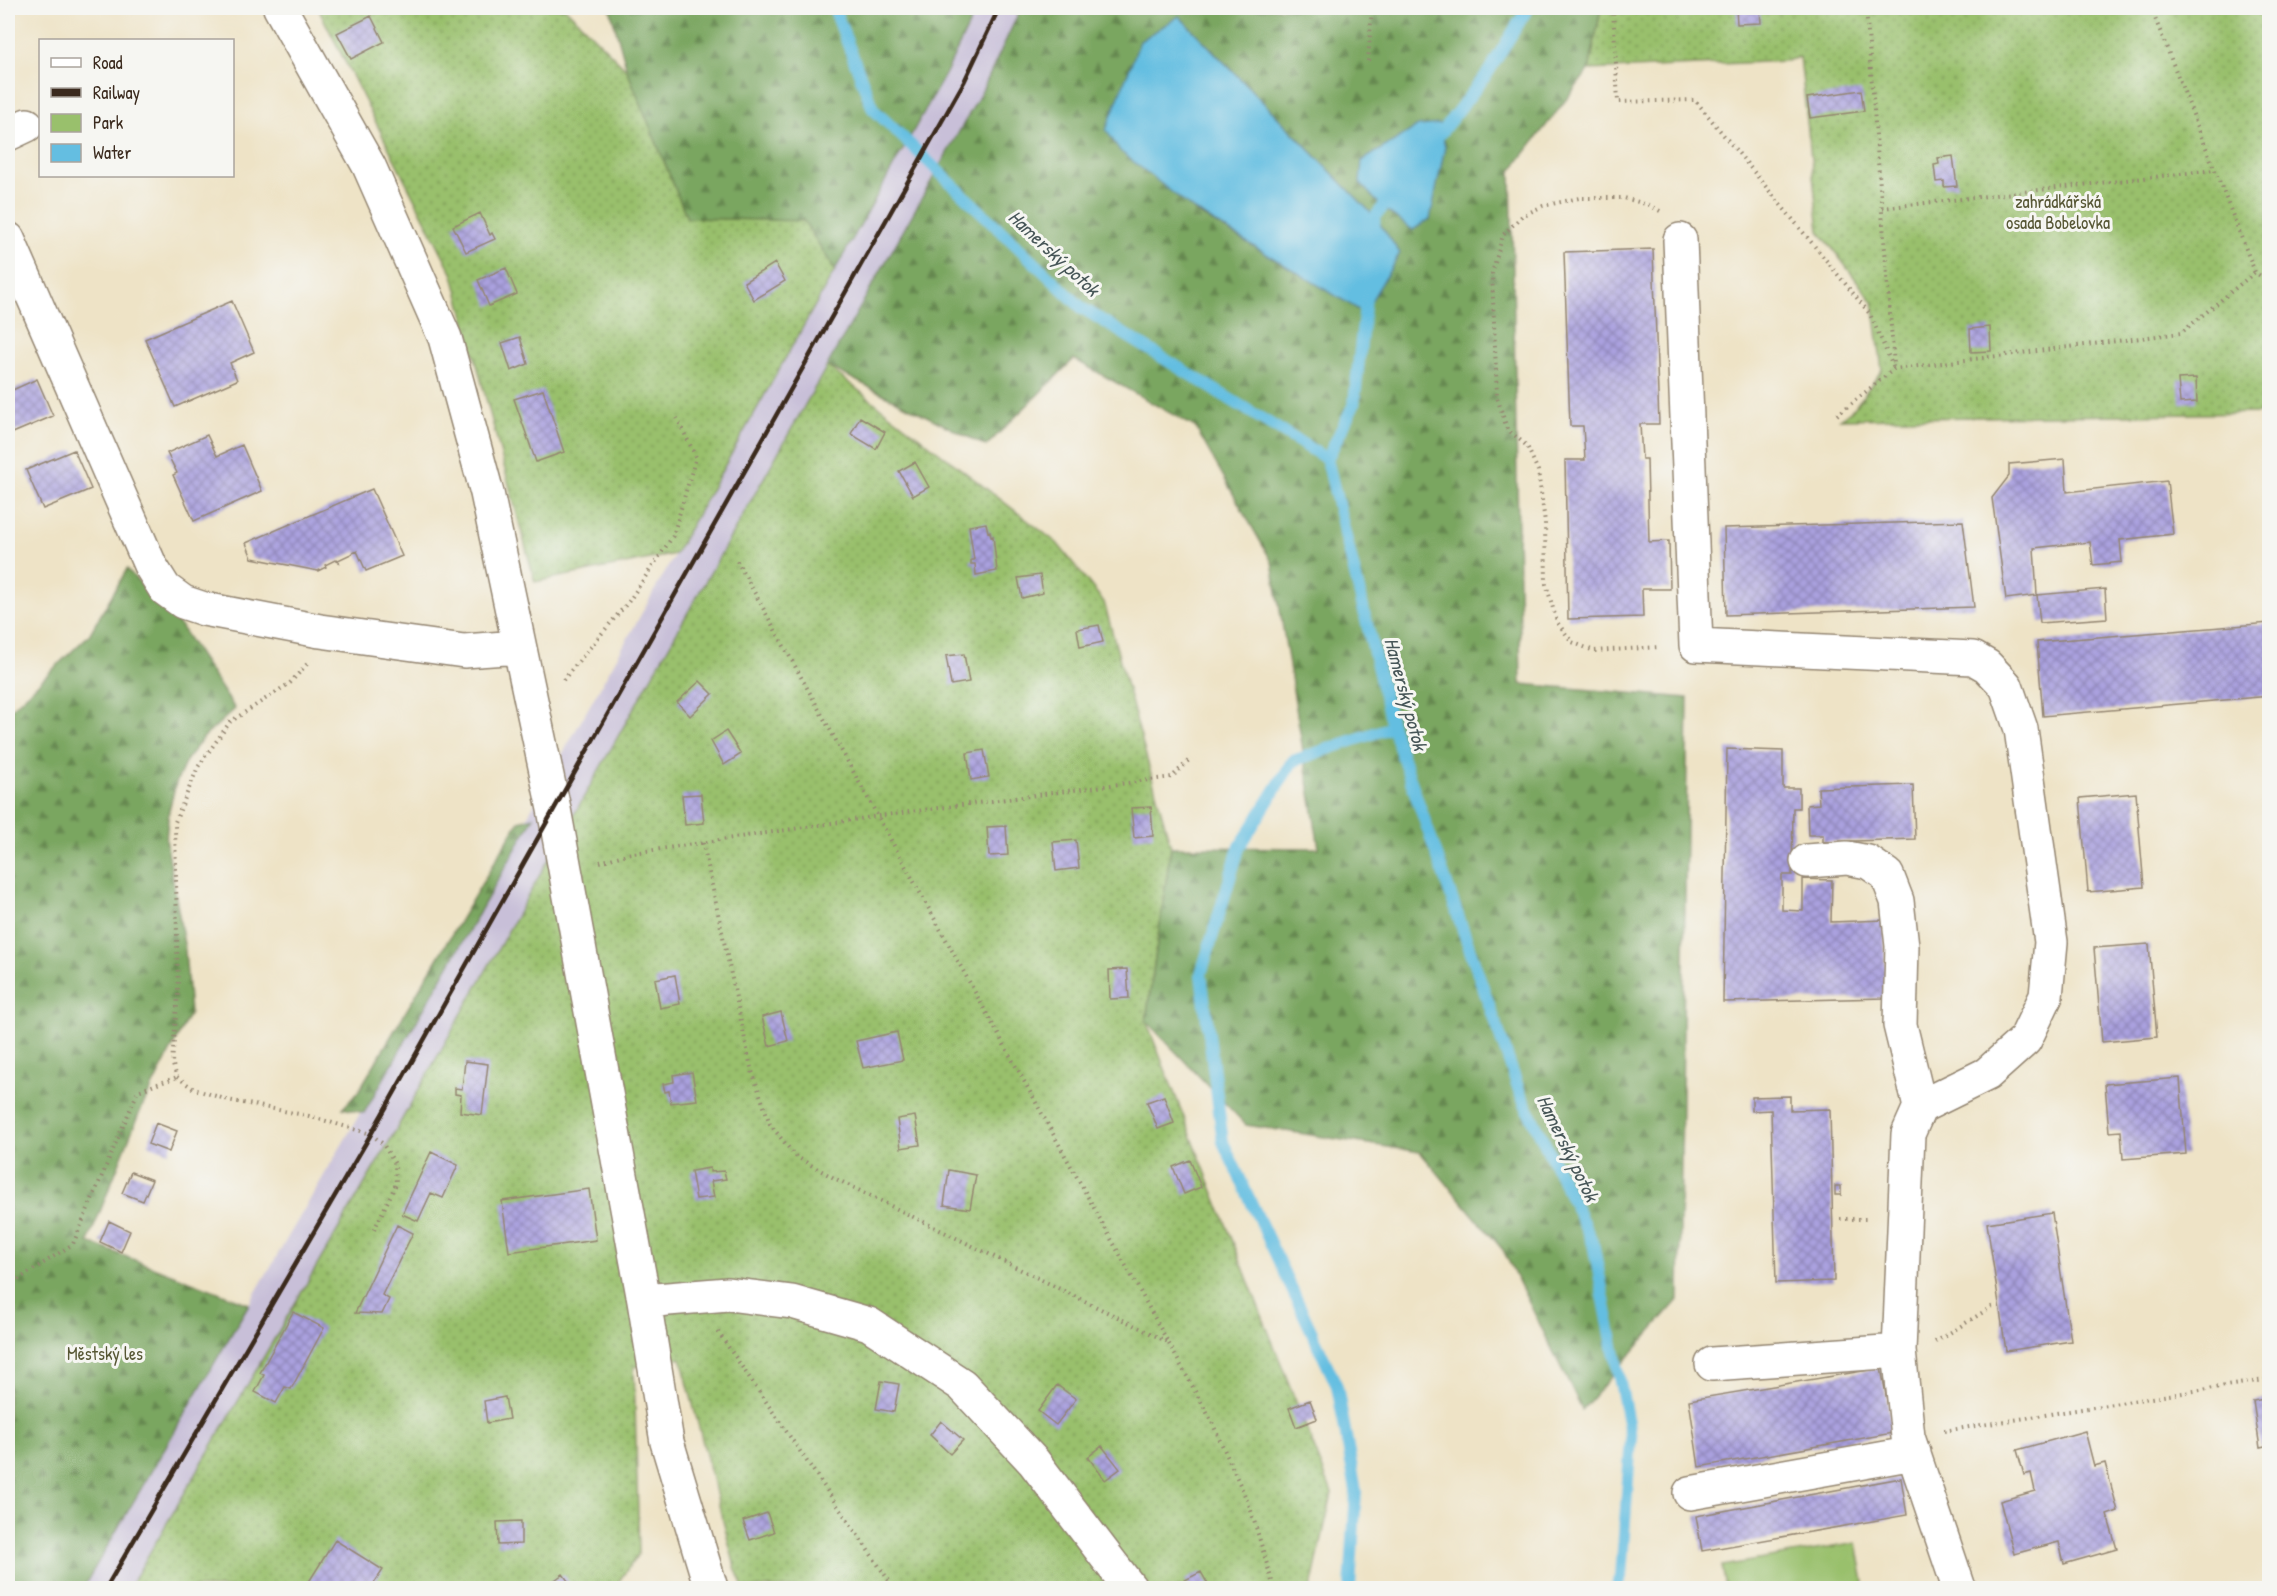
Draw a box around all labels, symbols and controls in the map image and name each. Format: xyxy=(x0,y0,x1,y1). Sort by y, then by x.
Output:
legend xyxy=(39,39,234,177)
text: Road xyxy=(93,50,123,75)
text: Railway xyxy=(93,80,140,105)
text: Park xyxy=(93,110,124,135)
text: Water xyxy=(93,140,131,165)
park label: zahrádkářská osada Bobelovka xyxy=(2006,189,2110,235)
water label: Hamerský potok xyxy=(1002,203,1107,304)
water label: Hamerský potok xyxy=(1378,635,1435,755)
water label: Hamerský potok xyxy=(1530,1090,1607,1208)
park label: Městský les xyxy=(67,1341,143,1366)

